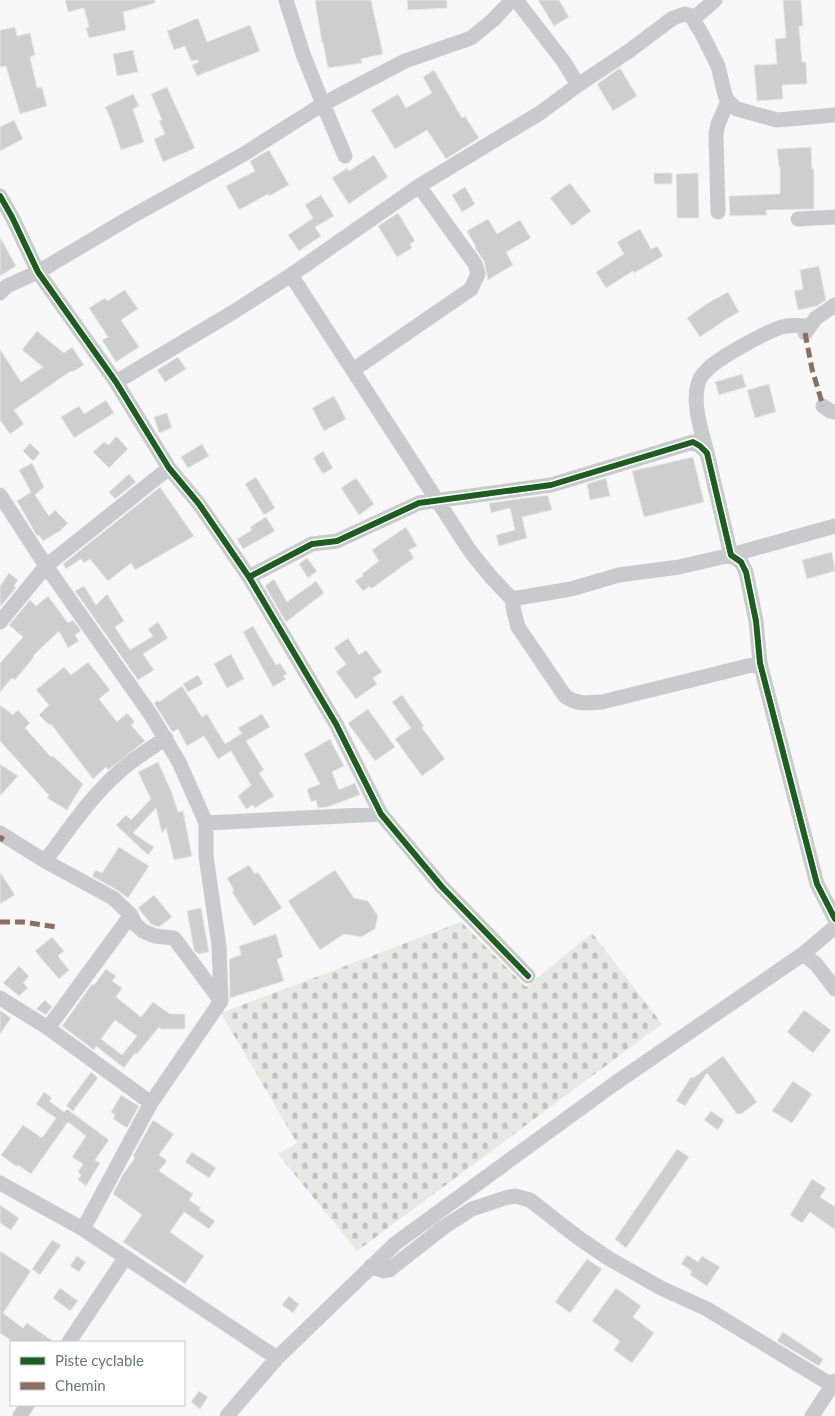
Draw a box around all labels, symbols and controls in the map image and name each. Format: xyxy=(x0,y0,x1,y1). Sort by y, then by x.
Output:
legend xyxy=(10,1341,185,1406)
text: Piste cyclable xyxy=(55,1351,144,1369)
text: Chemin xyxy=(55,1376,106,1394)

